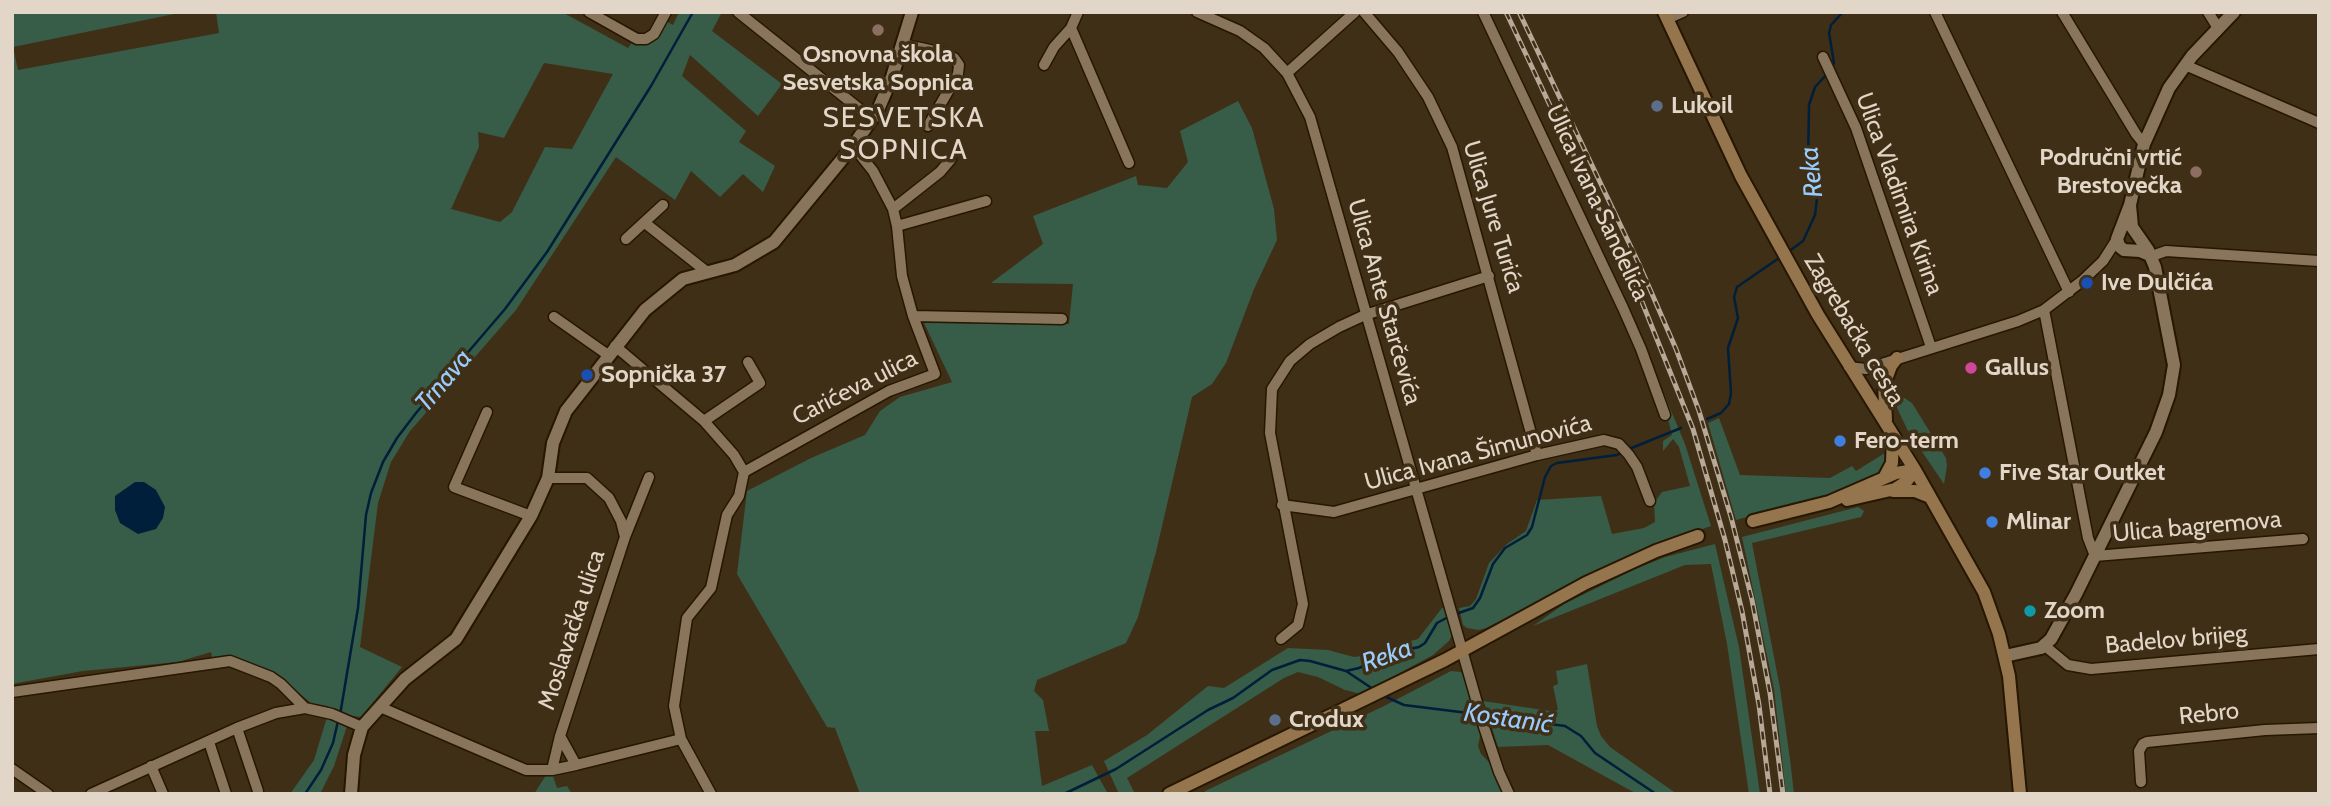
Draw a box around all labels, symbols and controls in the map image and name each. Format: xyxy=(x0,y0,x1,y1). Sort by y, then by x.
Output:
marker: Osnovna škola Sesvetska Sopnica xyxy=(870,22,886,38)
place label: Osnovna škola Sesvetska Sopnica xyxy=(783,41,973,97)
street label: Ulica Vladimira Kirina xyxy=(1849,89,1949,299)
place label: Lukoil xyxy=(1671,92,1733,120)
marker: Lukoil xyxy=(1649,98,1665,114)
street label: Ulica Ivana Sandelića xyxy=(1539,100,1655,306)
district label: SESVETSKA SOPNICA xyxy=(824,102,984,168)
street label: Ulica Jure Turića xyxy=(1456,138,1530,296)
place label: Područni vrtić Brestovečka xyxy=(2039,144,2182,200)
water label: Reka xyxy=(1794,145,1830,199)
marker: Područni vrtić Brestovečka xyxy=(2188,164,2204,180)
street label: Ulica Ante Starčevića xyxy=(1341,196,1427,408)
street label: Zagrebačka cesta xyxy=(1797,249,1911,411)
place label: Ive Dulčića xyxy=(2101,269,2213,297)
marker: Ive Dulčića xyxy=(2079,275,2095,291)
water label: Trnava xyxy=(409,343,479,419)
street label: Carićeva ulica xyxy=(788,344,922,432)
place label: Gallus xyxy=(1985,354,2049,382)
marker: Gallus xyxy=(1963,360,1979,376)
place label: Sopnička 37 xyxy=(601,361,726,389)
marker: Sopnička 37 xyxy=(579,367,595,383)
street label: Ulica Ivana Šimunovića xyxy=(1362,409,1594,497)
place label: Fero-term xyxy=(1854,427,1959,455)
marker: Fero-term xyxy=(1832,433,1848,449)
place label: Five Star Outket xyxy=(1999,459,2165,487)
marker: Five Star Outket xyxy=(1977,465,1993,481)
street label: Ulica bagremova xyxy=(2111,505,2283,549)
place label: Mlinar xyxy=(2006,508,2071,536)
marker: Mlinar xyxy=(1984,514,2000,530)
street label: Moslavačka ulica xyxy=(533,546,611,714)
place label: Zoom xyxy=(2044,597,2105,625)
marker: Zoom xyxy=(2022,603,2038,619)
street label: Badelov brijeg xyxy=(2104,619,2248,661)
water label: Reka xyxy=(1358,633,1416,679)
water label: Kostanić xyxy=(1462,697,1554,741)
street label: Rebro xyxy=(2178,697,2240,731)
place label: Crodux xyxy=(1289,706,1364,734)
marker: Crodux xyxy=(1267,712,1283,728)

